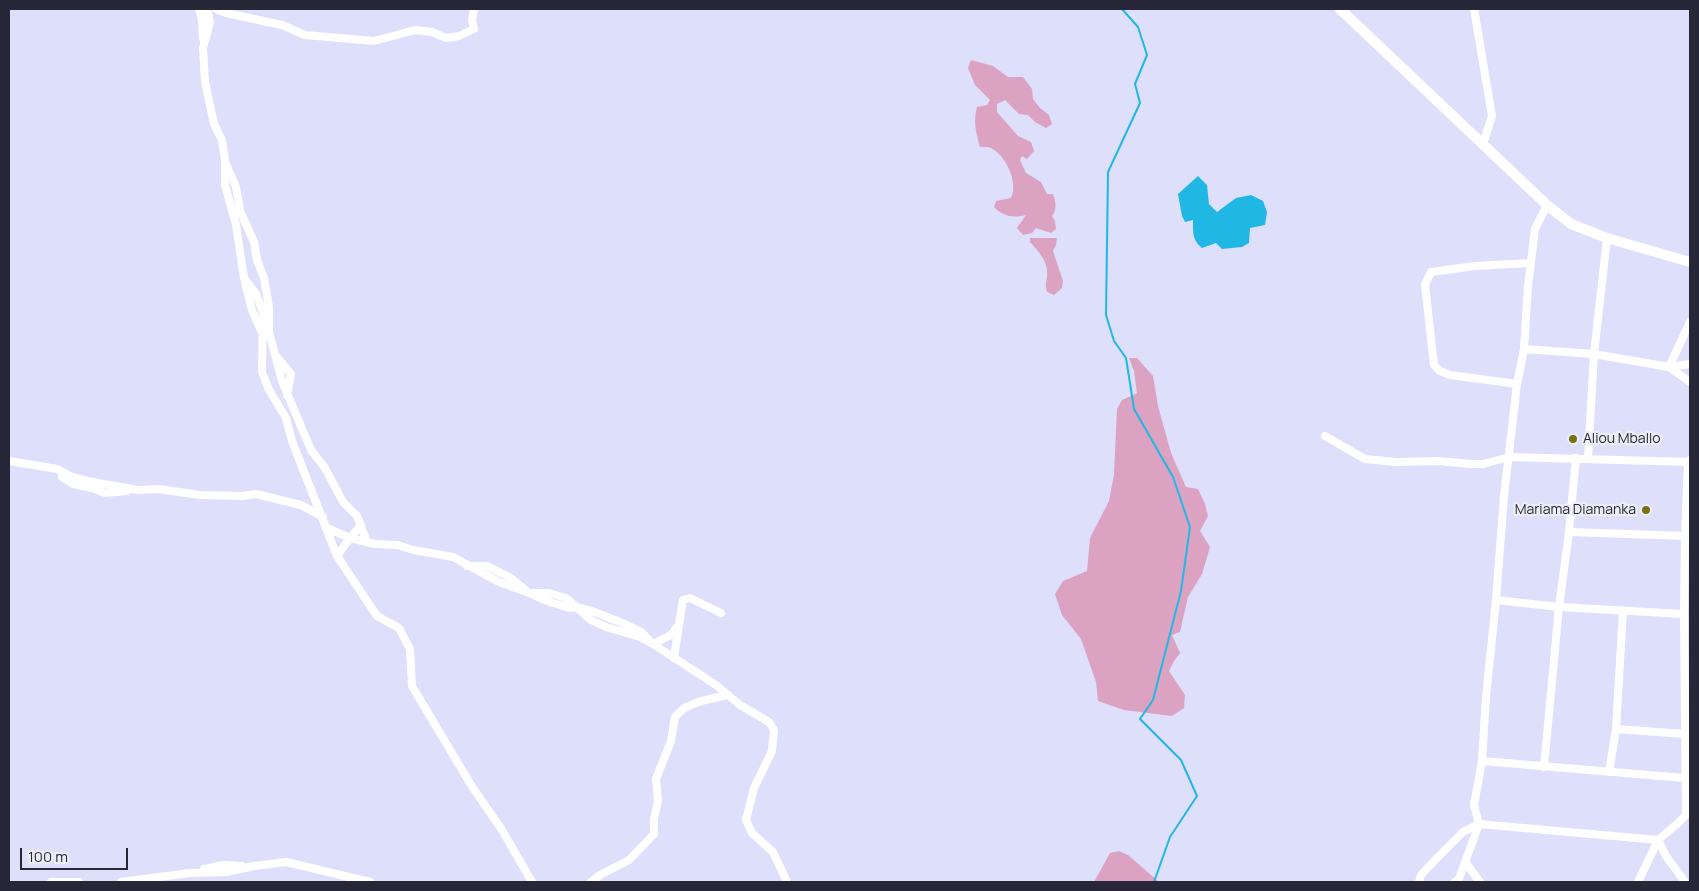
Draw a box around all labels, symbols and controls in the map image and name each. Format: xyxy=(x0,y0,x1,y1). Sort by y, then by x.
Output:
place label: Aliou Mballo xyxy=(1583,431,1660,447)
marker: Aliou Mballo xyxy=(1567,433,1579,445)
place label: Mariama Diamanka xyxy=(1515,502,1636,518)
marker: Mariama Diamanka xyxy=(1640,504,1652,516)
scale bar xyxy=(22,838,130,870)
text: 100 m xyxy=(28,846,68,867)

